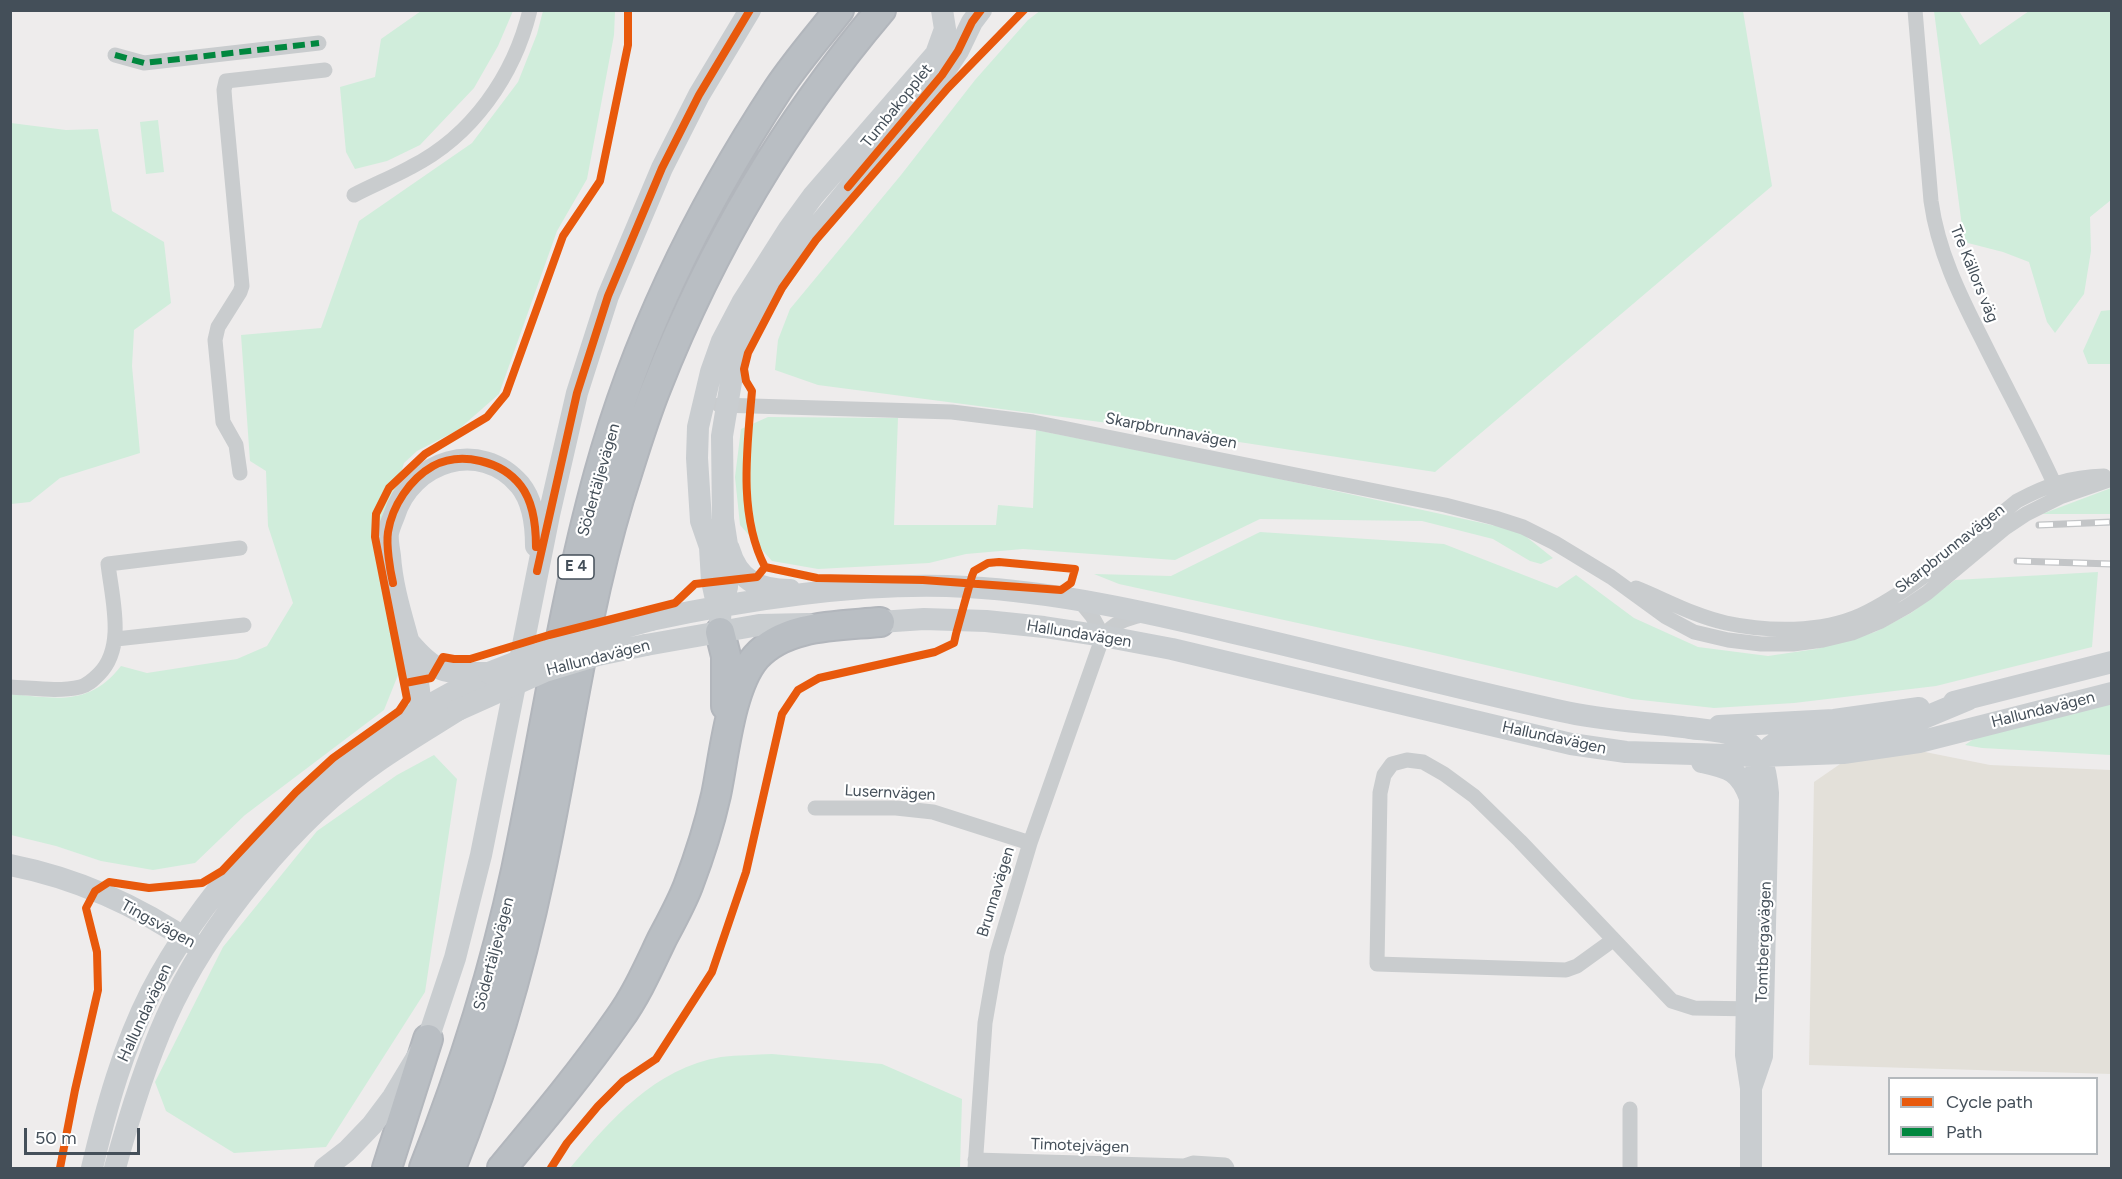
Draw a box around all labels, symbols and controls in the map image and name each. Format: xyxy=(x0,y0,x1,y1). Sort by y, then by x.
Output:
street label: Tumbakopplet xyxy=(857,60,937,152)
street label: Tre Källors väg xyxy=(1946,223,2002,325)
street label: Skarpbrunnavägen xyxy=(1104,409,1238,453)
street label: Södertäljevägen xyxy=(574,421,624,539)
street label: Skarpbrunnavägen xyxy=(1891,500,2009,598)
road number: E 4 xyxy=(558,555,594,579)
street label: Hallundavägen xyxy=(1025,616,1133,652)
street label: Hallundavägen xyxy=(544,636,652,680)
street label: Hallundavägen xyxy=(1989,688,2097,732)
street label: Hallundavägen xyxy=(1500,718,1608,758)
street label: Lusernvägen xyxy=(844,781,936,805)
street label: Brunnavägen xyxy=(973,844,1019,940)
street label: Tomtbergavägen xyxy=(1752,881,1776,1003)
street label: Södertäljevägen xyxy=(470,895,518,1013)
street label: Tingsvägen xyxy=(118,896,198,952)
street label: Hallundavägen xyxy=(114,961,176,1065)
legend xyxy=(1888,1077,2098,1155)
text: Cycle path xyxy=(1946,1091,2033,1113)
scale bar xyxy=(27,1116,142,1154)
text: Path xyxy=(1946,1121,1982,1143)
text: 50 m xyxy=(35,1127,77,1149)
street label: Timotejvägen xyxy=(1031,1135,1129,1157)

